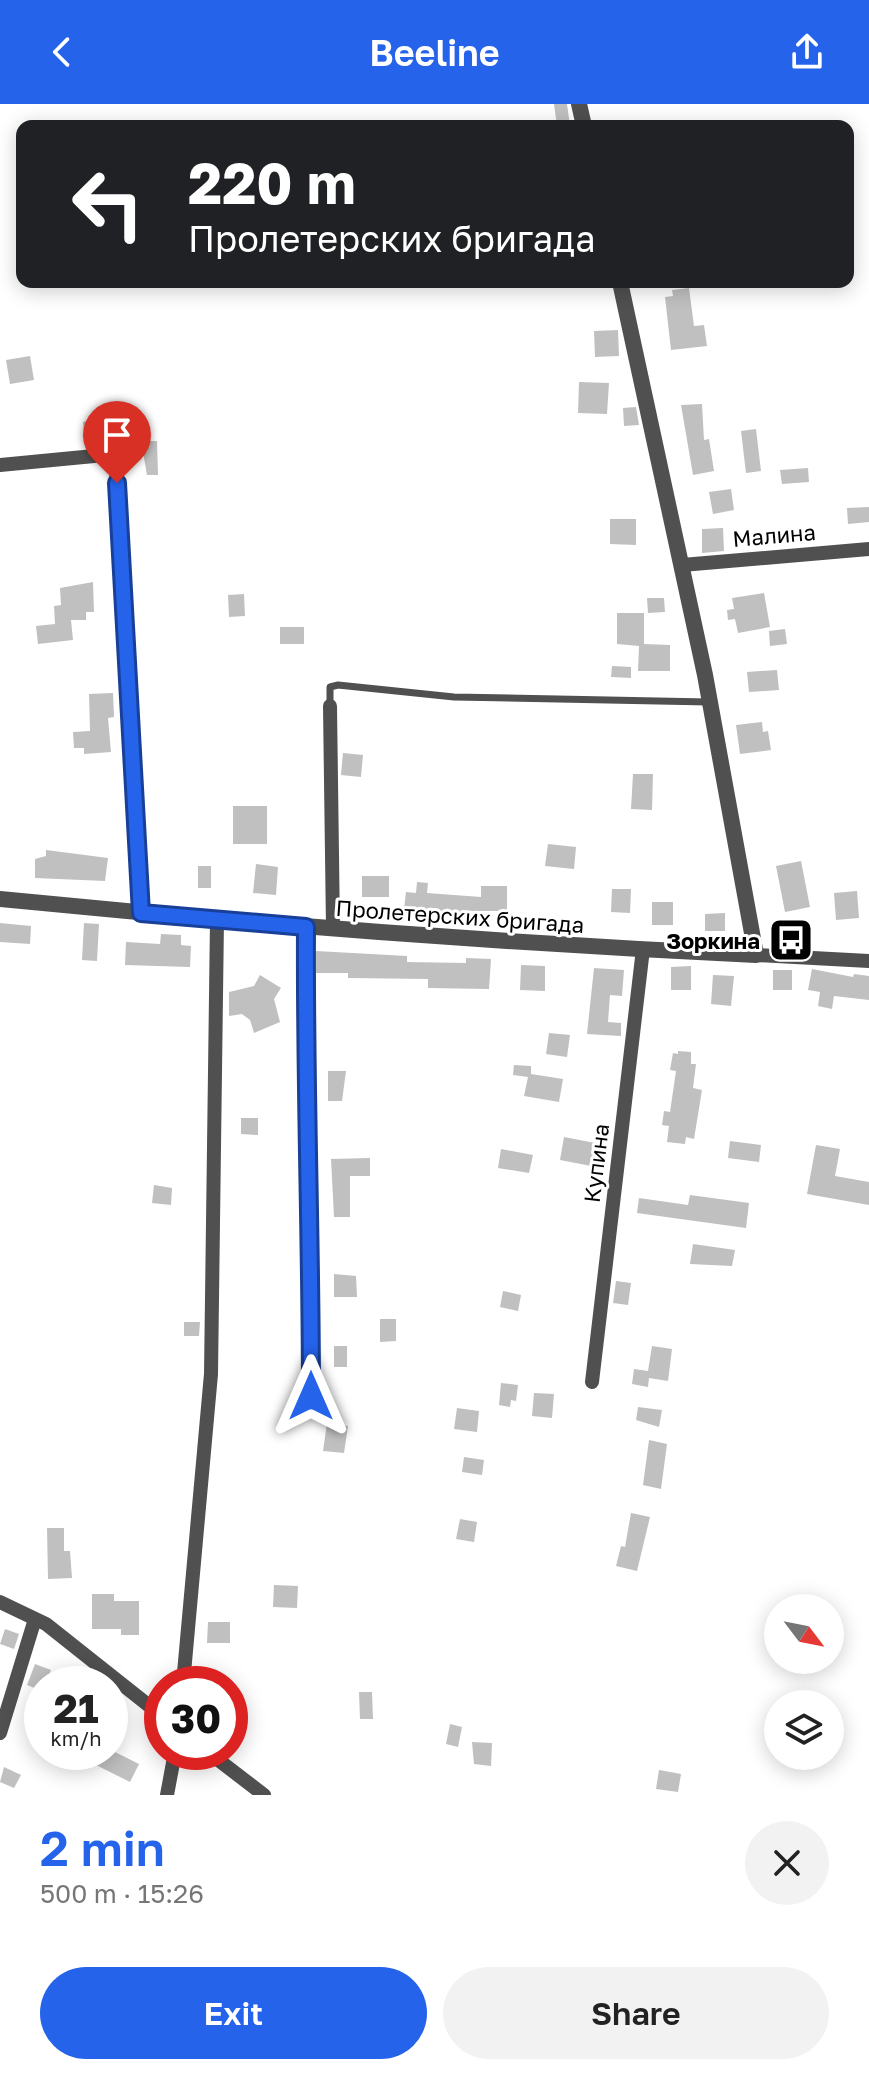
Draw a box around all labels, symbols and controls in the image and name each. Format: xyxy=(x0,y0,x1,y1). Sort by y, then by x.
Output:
icon: back xyxy=(40,30,84,74)
icon: share xyxy=(785,30,829,74)
text: Beeline xyxy=(369,31,500,74)
text: 220 m xyxy=(188,149,356,216)
icon: left xyxy=(56,152,160,256)
text: Пролетерских бригада xyxy=(188,217,596,260)
pin xyxy=(83,401,151,483)
icon: arrive xyxy=(95,413,139,457)
street label: Малина xyxy=(731,518,817,552)
street label: Пролетерских бригада xyxy=(335,894,585,938)
bus stop icon: Зоркина xyxy=(767,916,815,964)
place label: Зоркина xyxy=(666,927,760,954)
street label: Купина xyxy=(578,1122,614,1204)
position arrow xyxy=(269,1354,353,1438)
north arrow xyxy=(764,1594,844,1674)
map controls xyxy=(764,1594,844,1770)
speed limit sign: 30 xyxy=(144,1666,248,1770)
text: 21 xyxy=(54,1684,99,1732)
button: layers xyxy=(764,1690,844,1770)
text: km/h xyxy=(51,1726,101,1750)
text: 2 min xyxy=(40,1819,165,1877)
button: close xyxy=(745,1821,829,1905)
text: 500 m · 15:26 xyxy=(40,1878,204,1909)
button: Exit xyxy=(40,1967,427,2059)
button: Share xyxy=(443,1967,829,2059)

